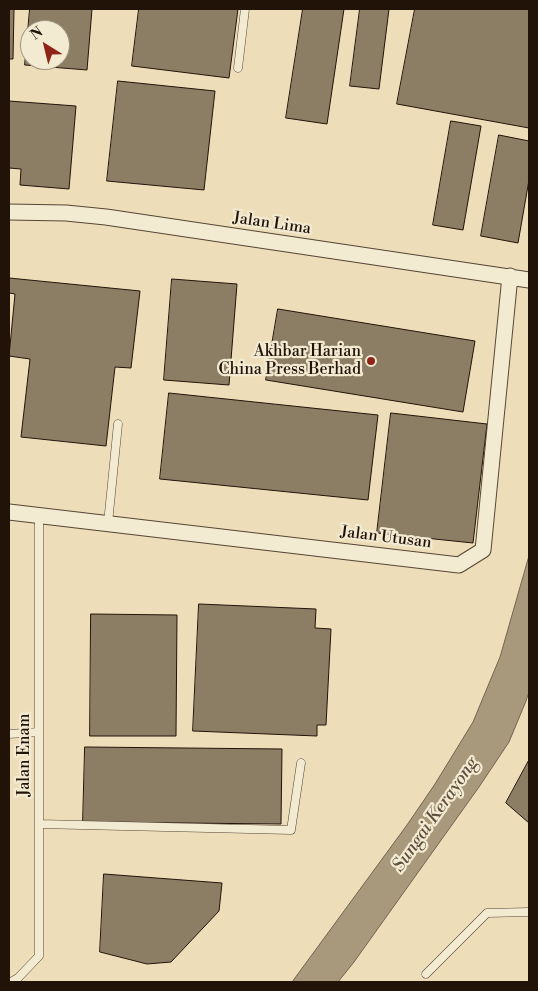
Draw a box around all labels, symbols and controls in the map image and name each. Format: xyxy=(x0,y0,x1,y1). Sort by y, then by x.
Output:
north arrow xyxy=(20,20,70,70)
text: N xyxy=(27,23,47,44)
street label: Jalan Lima xyxy=(232,209,312,239)
place label: Akhbar Harian China Press Berhad xyxy=(218,342,361,380)
marker: Akhbar Harian China Press Berhad xyxy=(365,355,377,367)
street label: Jalan Utusan xyxy=(339,523,433,553)
street label: Jalan Enam xyxy=(15,713,35,797)
water label: Sungai Kerayong xyxy=(388,754,484,876)

